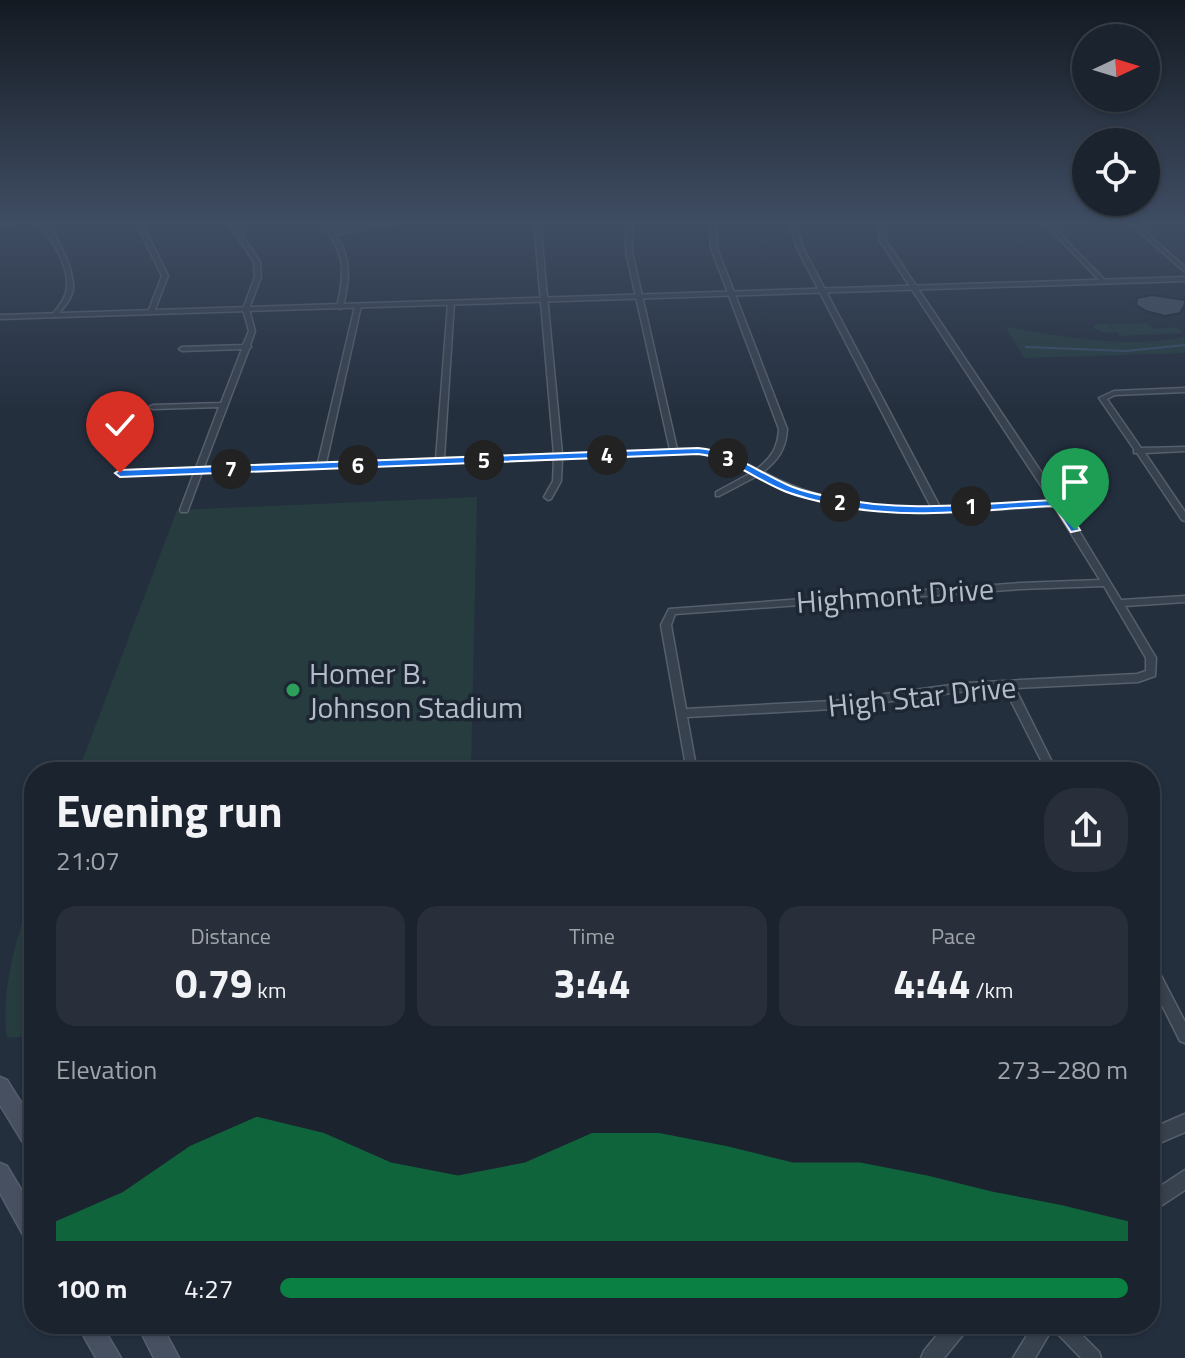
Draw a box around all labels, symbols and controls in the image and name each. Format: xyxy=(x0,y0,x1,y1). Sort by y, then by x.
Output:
north arrow xyxy=(1072,24,1160,112)
map controls xyxy=(1072,24,1160,216)
button: locate xyxy=(1072,128,1160,216)
pin xyxy=(86,391,154,473)
icon: check xyxy=(98,403,142,447)
pin: 4 xyxy=(587,435,627,475)
text: 4 xyxy=(601,438,613,472)
pin: 3 xyxy=(708,438,748,478)
pin: 5 xyxy=(464,440,504,480)
text: 3 xyxy=(722,441,734,475)
text: 5 xyxy=(478,443,490,477)
pin: 6 xyxy=(338,445,378,485)
text: 6 xyxy=(352,448,364,482)
pin xyxy=(1041,448,1109,530)
pin: 7 xyxy=(211,449,251,489)
text: 7 xyxy=(225,452,237,486)
icon: arrive xyxy=(1053,460,1097,504)
pin: 2 xyxy=(820,482,860,522)
text: 2 xyxy=(834,485,846,519)
pin: 1 xyxy=(951,486,991,526)
text: 1 xyxy=(965,489,977,523)
street label: Highmont Drive xyxy=(795,565,995,625)
place label: Homer B. Johnson Stadium xyxy=(309,650,523,730)
street label: High Star Drive xyxy=(826,663,1018,729)
marker: Homer B. Johnson Stadium xyxy=(284,681,302,699)
text: Evening run xyxy=(56,777,283,844)
button: share xyxy=(1044,788,1128,872)
text: 21:07 xyxy=(56,841,120,880)
text: Distance xyxy=(190,919,271,953)
text: Time xyxy=(569,919,615,953)
text: Pace xyxy=(931,919,976,953)
text: 0.79 xyxy=(175,953,253,1014)
text: 3:44 xyxy=(553,953,631,1014)
text: 4:44 xyxy=(893,953,971,1014)
text: km xyxy=(253,973,286,1007)
text: /km xyxy=(971,973,1013,1007)
text: Elevation xyxy=(56,1050,157,1089)
text: 273–280 m xyxy=(997,1050,1128,1089)
text: 100 m xyxy=(56,1269,127,1308)
text: 4:27 xyxy=(184,1269,233,1308)

